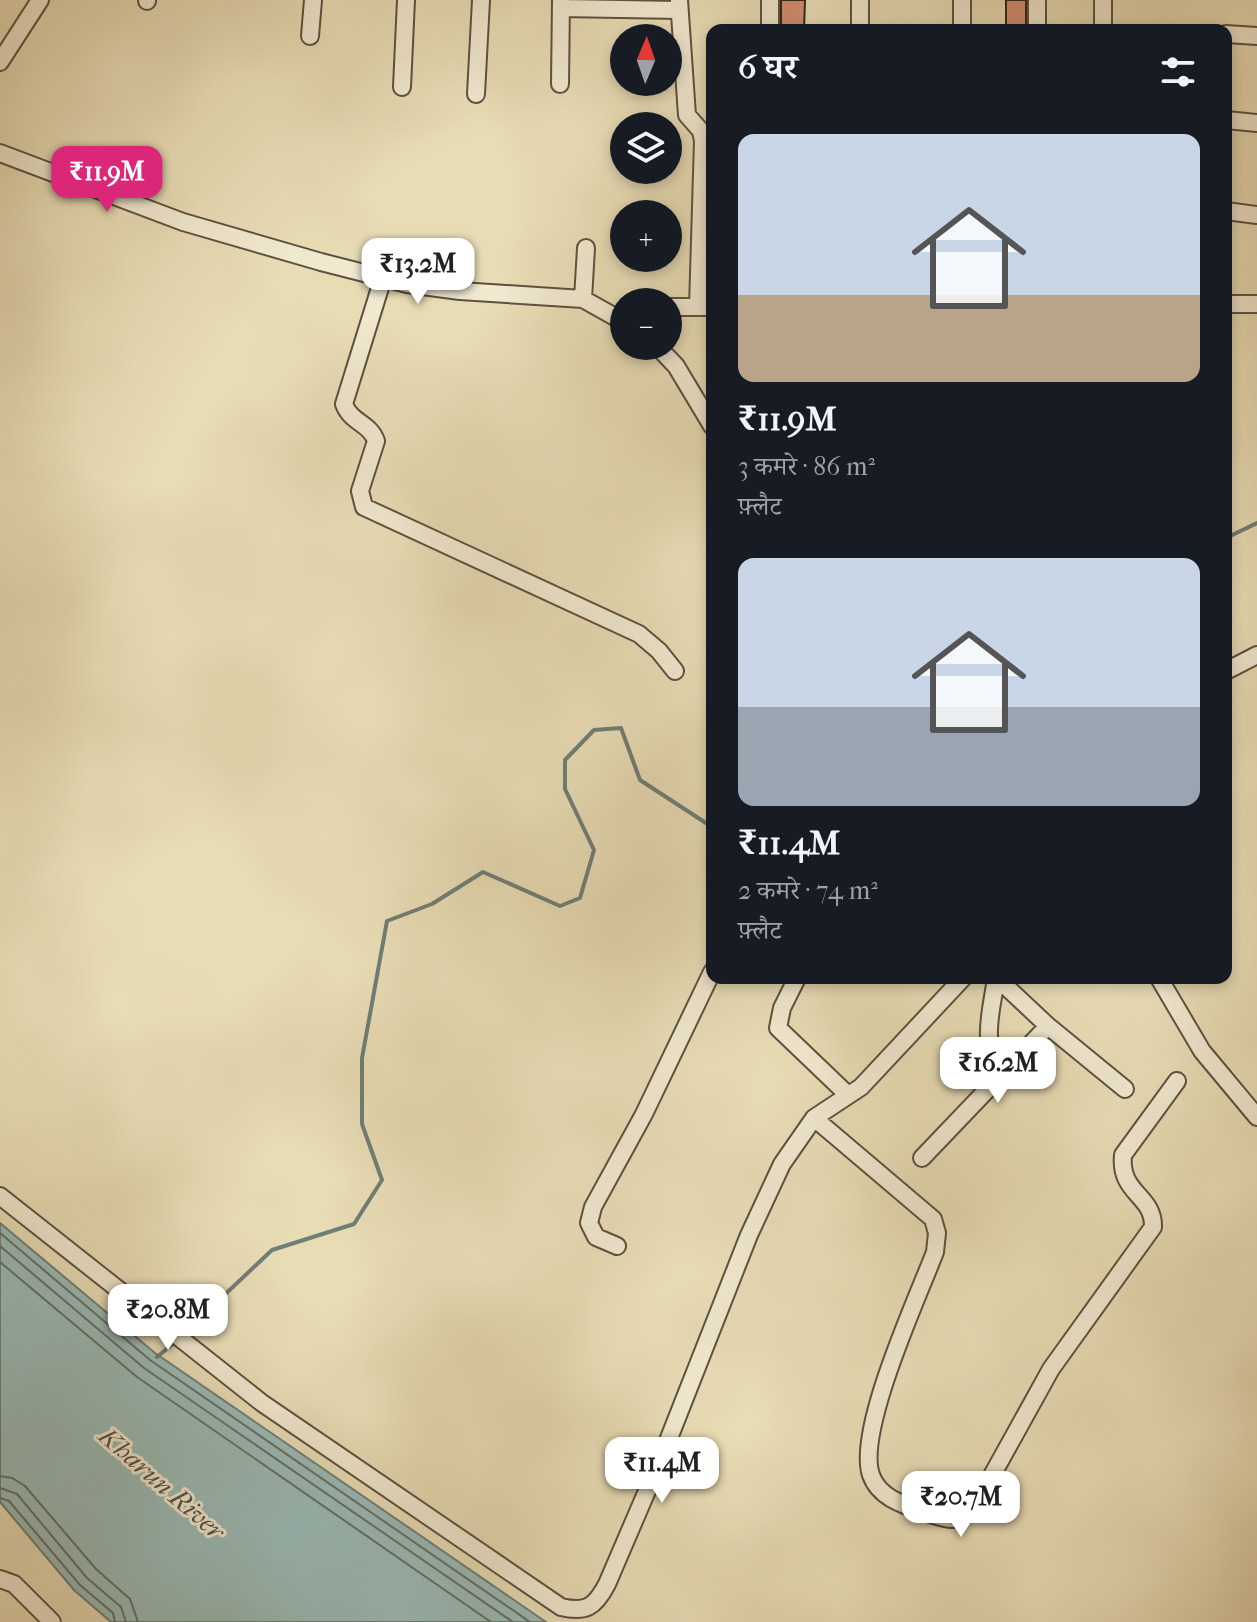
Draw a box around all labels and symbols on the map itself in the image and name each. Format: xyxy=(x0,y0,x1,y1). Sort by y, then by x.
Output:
north arrow xyxy=(610,24,682,96)
pin: ₹11.9M xyxy=(42,146,172,214)
pin: ₹13.2M xyxy=(353,238,483,306)
pin: ₹16.2M xyxy=(933,1037,1063,1105)
pin: ₹20.8M xyxy=(103,1284,233,1352)
water label: Kharun River xyxy=(91,1419,233,1548)
pin: ₹11.4M xyxy=(597,1437,727,1505)
pin: ₹20.7M xyxy=(896,1471,1026,1539)

